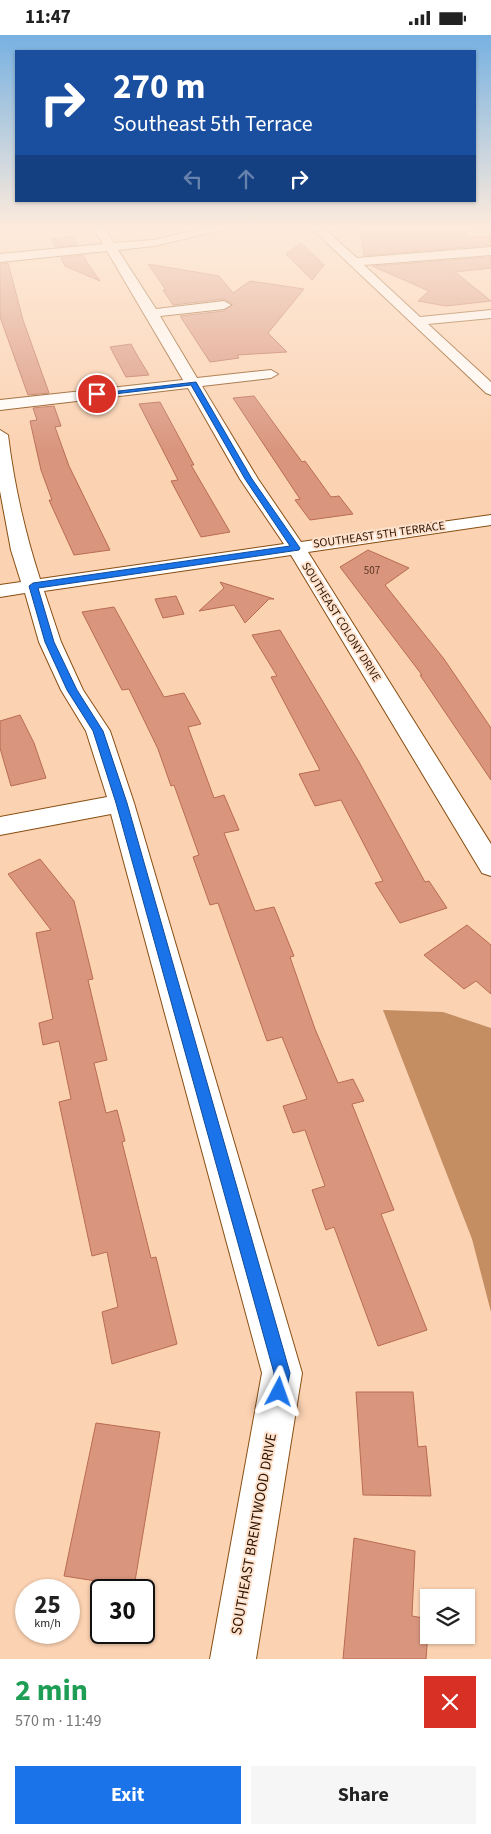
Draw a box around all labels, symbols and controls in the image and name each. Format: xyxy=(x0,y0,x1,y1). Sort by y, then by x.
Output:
text: 11:47 xyxy=(25,4,71,31)
text: 270 m xyxy=(113,62,205,112)
icon: right xyxy=(30,70,95,135)
text: Southeast 5th Terrace xyxy=(113,108,313,140)
icon: left xyxy=(179,165,207,193)
icon: ahead xyxy=(232,165,260,193)
icon: right xyxy=(285,165,313,193)
pin xyxy=(76,373,118,415)
icon: arrive xyxy=(83,380,111,408)
street label: SOUTHEAST 5TH TERRACE xyxy=(312,517,446,553)
street label: SOUTHEAST COLONY DRIVE xyxy=(297,559,385,685)
house number: 507 xyxy=(364,563,380,578)
position arrow xyxy=(252,1365,304,1417)
street label: SOUTHEAST BRENTWOOD DRIVE xyxy=(226,1431,282,1636)
speed limit sign: 30 xyxy=(90,1579,155,1644)
text: 25 xyxy=(34,1587,61,1623)
map controls xyxy=(420,1589,475,1644)
button: layers xyxy=(420,1589,475,1644)
text: km/h xyxy=(34,1615,61,1632)
text: 2 min xyxy=(15,1669,88,1712)
button: close xyxy=(424,1676,476,1728)
text: 570 m · 11:49 xyxy=(15,1710,102,1732)
button: Exit xyxy=(15,1766,241,1824)
button: Share xyxy=(251,1766,476,1824)

